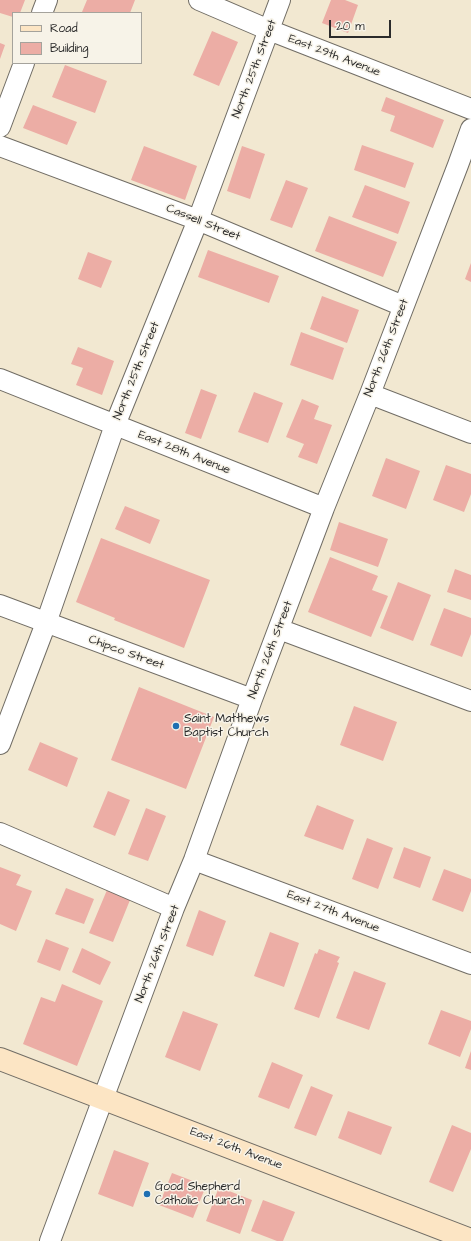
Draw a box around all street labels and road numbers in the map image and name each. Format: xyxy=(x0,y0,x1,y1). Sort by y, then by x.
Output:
street label: North 25th Street xyxy=(230,18,280,120)
street label: East 29th Avenue xyxy=(286,32,382,80)
street label: Cassell Street xyxy=(164,202,242,244)
street label: North 26th Street xyxy=(362,297,412,399)
street label: North 25th Street xyxy=(111,320,163,422)
street label: East 28th Avenue xyxy=(136,428,232,478)
street label: North 26th Street xyxy=(246,599,296,701)
street label: Chipco Street xyxy=(86,633,166,673)
street label: East 27th Avenue xyxy=(285,888,381,936)
street label: North 26th Street xyxy=(133,903,183,1005)
street label: East 26th Avenue xyxy=(188,1125,284,1173)

